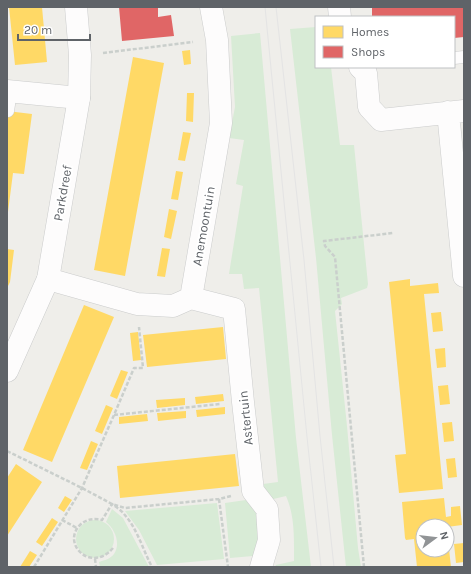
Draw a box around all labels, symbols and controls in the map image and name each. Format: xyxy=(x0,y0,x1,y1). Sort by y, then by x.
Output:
scale bar xyxy=(18,16,90,42)
legend xyxy=(315,16,455,68)
text: 20 m xyxy=(24,23,52,37)
text: Homes xyxy=(351,25,389,39)
text: Shops xyxy=(351,45,385,59)
street label: Parkdreef xyxy=(50,163,75,222)
street label: Anemoontuin xyxy=(189,185,218,267)
street label: Astertuin xyxy=(235,390,256,446)
north arrow xyxy=(415,518,455,558)
text: N xyxy=(437,530,451,541)

